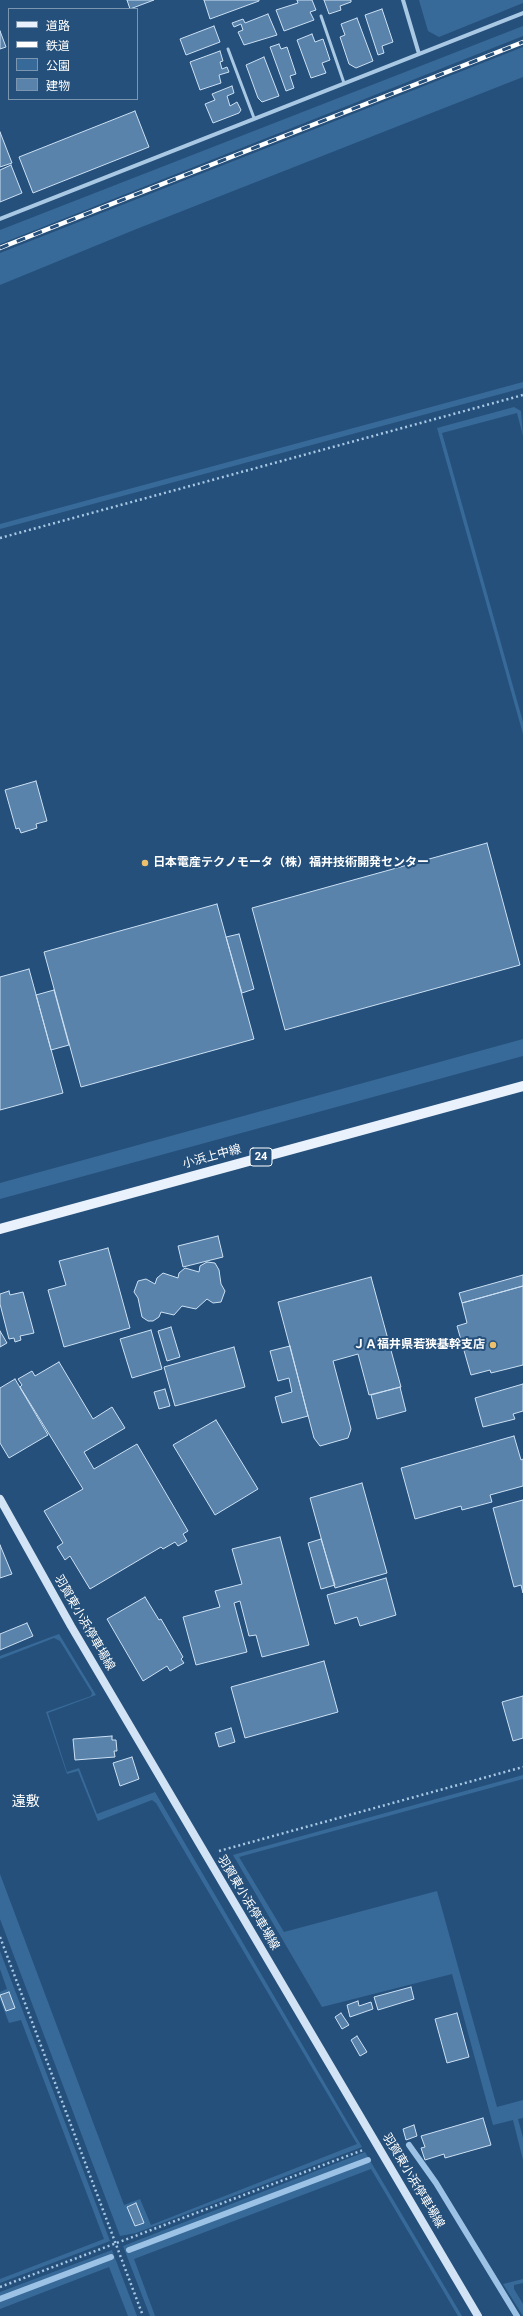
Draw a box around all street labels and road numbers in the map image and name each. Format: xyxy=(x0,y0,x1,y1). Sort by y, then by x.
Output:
street label: 小浜上中線 xyxy=(181,1142,243,1172)
road number: 24 xyxy=(250,1148,272,1166)
street label: 羽賀東小浜停車場線 xyxy=(51,1573,117,1673)
street label: 羽賀東小浜停車場線 xyxy=(214,1853,282,1953)
street label: 羽賀東小浜停車場線 xyxy=(379,2131,447,2231)

